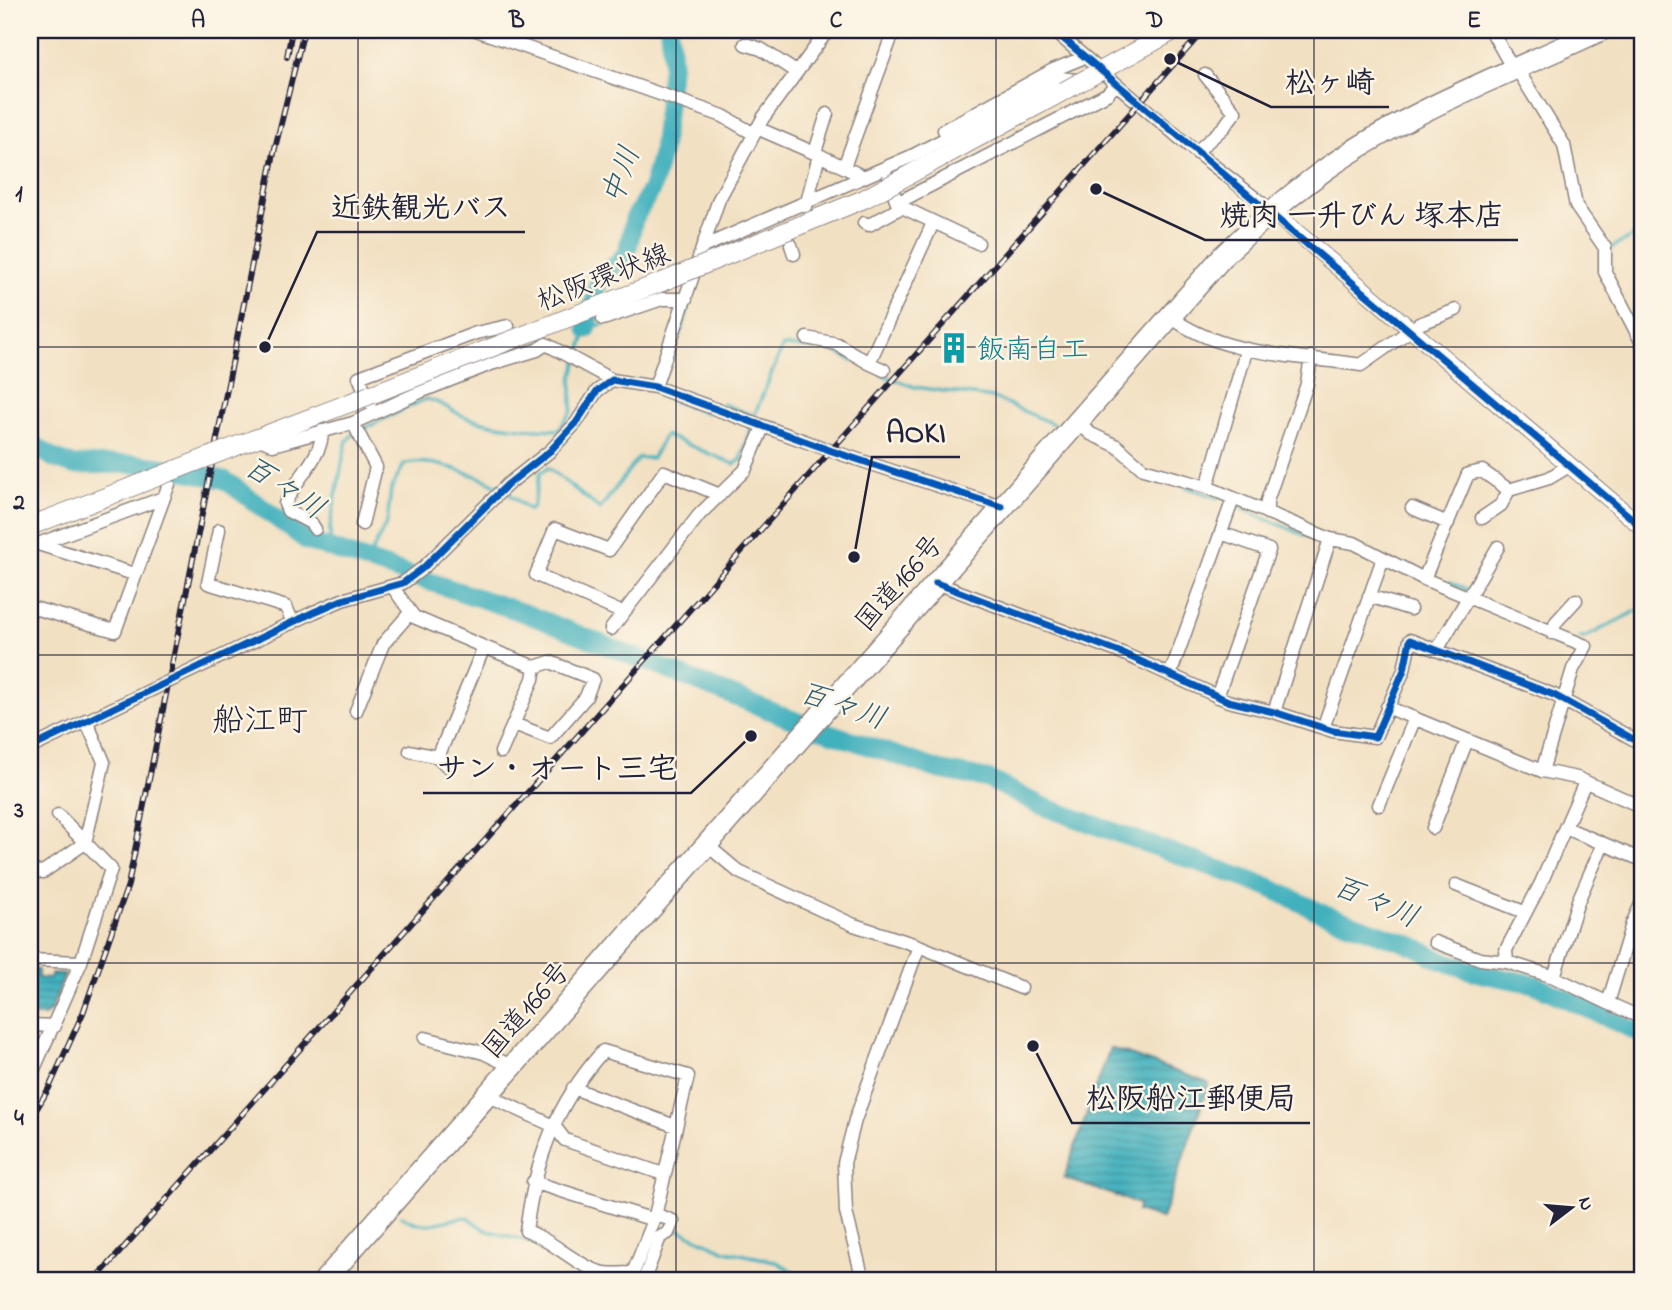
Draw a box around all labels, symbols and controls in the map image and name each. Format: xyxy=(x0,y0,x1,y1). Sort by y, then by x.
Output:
text: A xyxy=(191,5,205,38)
text: B xyxy=(508,5,525,38)
text: C xyxy=(830,5,843,38)
text: D xyxy=(1146,5,1163,38)
text: E xyxy=(1467,5,1481,38)
callout: 松ヶ崎 xyxy=(1271,56,1389,107)
text: 松ヶ崎 xyxy=(1285,63,1375,107)
water label: 中川 xyxy=(592,140,654,212)
text: 1 xyxy=(15,179,23,212)
callout: 近鉄観光バス xyxy=(317,181,525,232)
text: 近鉄観光バス xyxy=(331,188,511,232)
callout: 焼肉 一升びん 塚本店 xyxy=(1205,189,1518,240)
text: 焼肉 一升びん 塚本店 xyxy=(1220,196,1505,240)
street label: 松阪環状線 xyxy=(532,235,677,323)
building icon: 飯南自工 xyxy=(937,331,971,365)
place label: 飯南自工 xyxy=(977,331,1089,372)
callout: AOKI xyxy=(872,406,960,457)
text: AOKI xyxy=(886,413,946,457)
water label: 百々川 xyxy=(234,447,333,532)
text: 2 xyxy=(12,487,25,520)
street label: 国道166号 xyxy=(847,526,955,642)
water label: 百々川 xyxy=(792,672,892,743)
district label: 船江町 xyxy=(212,699,308,746)
callout: サン・オート三宅 xyxy=(423,742,691,793)
text: サン・オート三宅 xyxy=(437,749,677,793)
text: 3 xyxy=(13,795,24,828)
water label: 百々川 xyxy=(1325,866,1425,942)
street label: 国道166号 xyxy=(474,953,582,1069)
callout: 松阪船江郵便局 xyxy=(1072,1072,1310,1123)
text: 松阪船江郵便局 xyxy=(1086,1079,1296,1123)
text: 4 xyxy=(14,1103,24,1136)
north arrow xyxy=(1536,1174,1606,1244)
text: N xyxy=(1570,1194,1600,1214)

